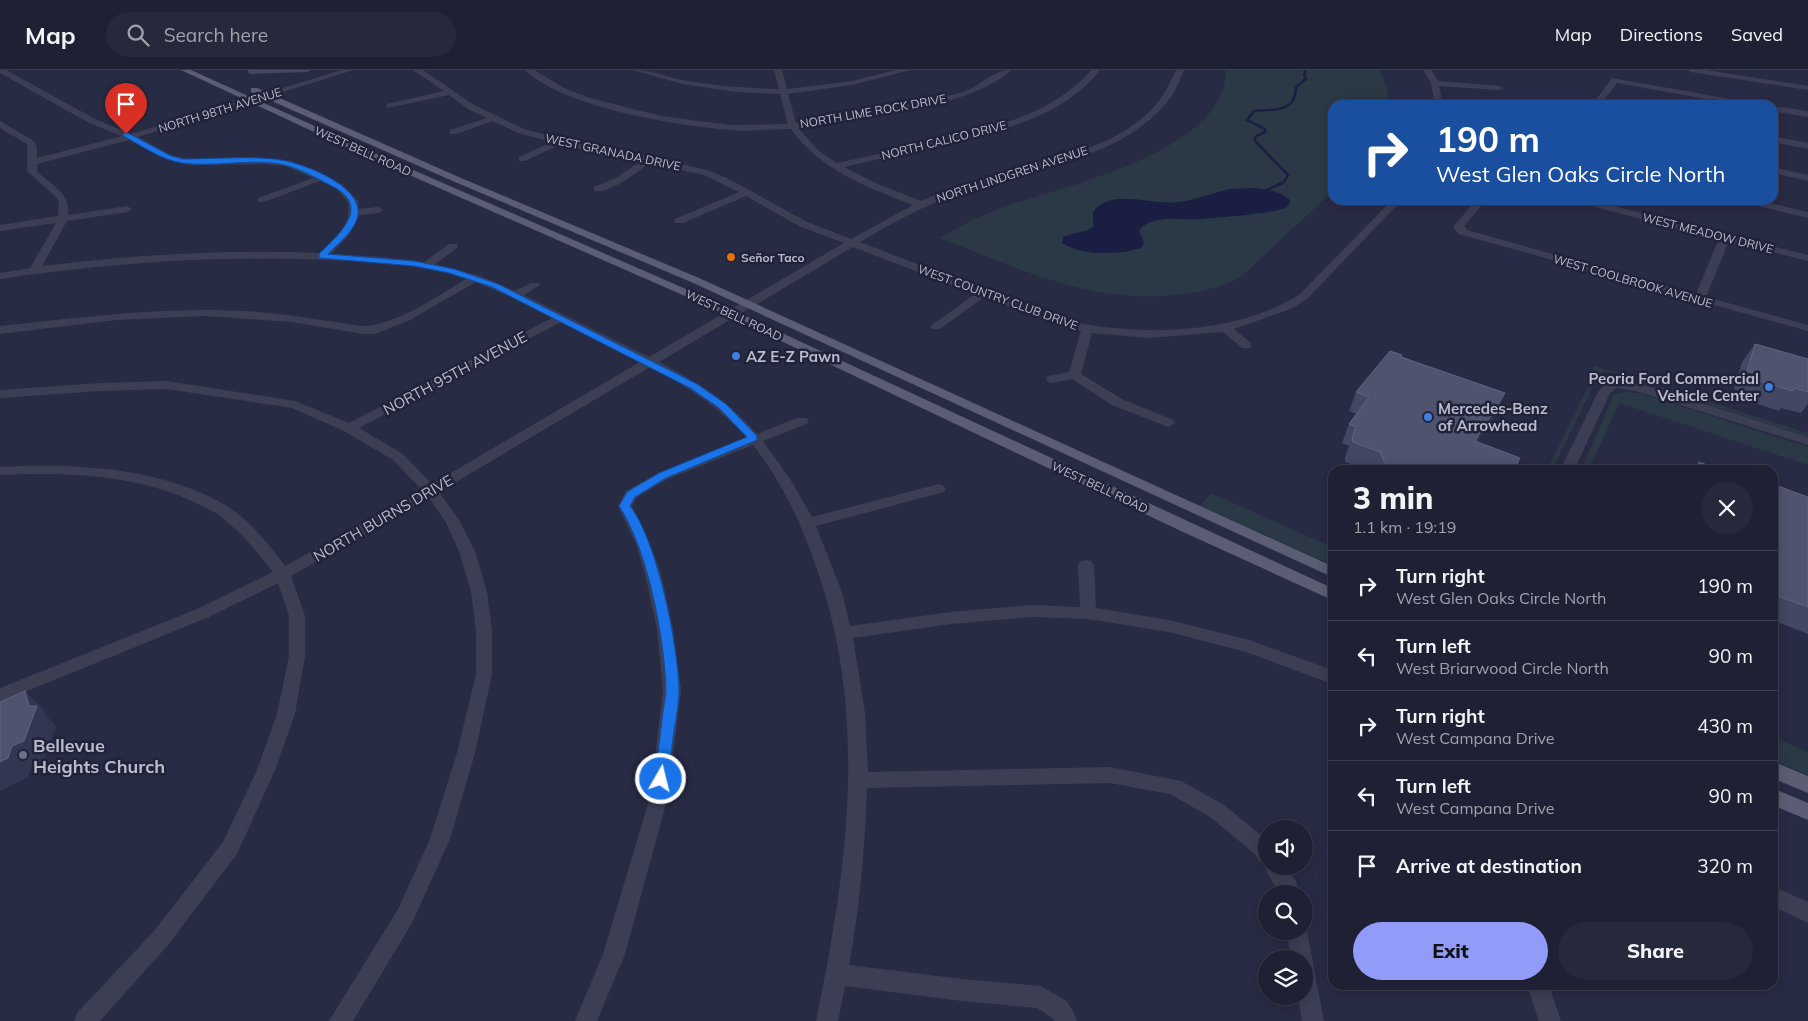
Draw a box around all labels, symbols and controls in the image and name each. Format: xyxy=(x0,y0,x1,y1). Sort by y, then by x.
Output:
search box xyxy=(106,12,456,57)
text: Map xyxy=(25,20,76,50)
icon: search xyxy=(124,21,152,49)
text: Search here xyxy=(164,23,268,47)
text: Map xyxy=(1555,23,1592,46)
text: Directions xyxy=(1620,23,1703,46)
text: Saved xyxy=(1731,23,1783,46)
pin xyxy=(105,83,147,134)
street label: NORTH 98TH AVENUE xyxy=(156,84,284,136)
icon: arrive xyxy=(112,90,140,118)
street label: NORTH LIME ROCK DRIVE xyxy=(799,91,947,131)
street label: NORTH CALICO DRIVE xyxy=(880,117,1008,163)
text: 190 m xyxy=(1436,117,1540,161)
icon: right xyxy=(1353,120,1418,185)
street label: WEST BELL ROAD xyxy=(312,123,414,179)
street label: WEST GRANADA DRIVE xyxy=(544,130,682,174)
street label: NORTH LINDGREN AVENUE xyxy=(935,142,1089,206)
text: West Glen Oaks Circle North xyxy=(1436,160,1725,188)
street label: WEST MEADOW DRIVE xyxy=(1641,209,1775,257)
place label: Señor Taco xyxy=(741,250,805,265)
marker: Señor Taco xyxy=(725,251,737,263)
street label: WEST COOLBROOK AVENUE xyxy=(1552,251,1714,311)
street label: WEST COUNTRY CLUB DRIVE xyxy=(916,261,1080,333)
street label: WEST BELL ROAD xyxy=(683,286,785,344)
street label: NORTH 95TH AVENUE xyxy=(380,327,530,419)
place label: AZ E-Z Pawn xyxy=(746,347,840,366)
marker: AZ E-Z Pawn xyxy=(730,350,742,362)
place label: Peoria Ford Commercial Vehicle Center xyxy=(1588,369,1759,405)
marker: Peoria Ford Commercial Vehicle Center xyxy=(1763,381,1775,393)
place label: Mercedes-Benz of Arrowhead xyxy=(1438,399,1548,435)
marker: Mercedes-Benz of Arrowhead xyxy=(1422,411,1434,423)
street label: WEST BELL ROAD xyxy=(1049,458,1151,516)
street label: NORTH BURNS DRIVE xyxy=(310,470,456,566)
text: 3 min xyxy=(1353,479,1433,517)
button: close xyxy=(1701,482,1753,534)
text: 1.1 km · 19:19 xyxy=(1353,517,1456,537)
text: Turn right xyxy=(1396,564,1485,588)
icon: right xyxy=(1353,572,1381,600)
text: 190 m xyxy=(1697,574,1753,598)
text: West Glen Oaks Circle North xyxy=(1396,588,1606,608)
text: Turn left xyxy=(1396,634,1471,658)
icon: left xyxy=(1353,642,1381,670)
text: 90 m xyxy=(1709,644,1753,668)
text: West Briarwood Circle North xyxy=(1396,658,1609,678)
text: Turn right xyxy=(1396,704,1485,728)
icon: right xyxy=(1353,712,1381,740)
text: 430 m xyxy=(1697,714,1753,738)
text: West Campana Drive xyxy=(1396,728,1555,748)
place label: Bellevue Heights Church xyxy=(33,734,165,778)
marker: Bellevue Heights Church xyxy=(17,749,29,761)
position arrow xyxy=(634,752,686,804)
text: Turn left xyxy=(1396,774,1471,798)
icon: left xyxy=(1353,782,1381,810)
text: 90 m xyxy=(1709,784,1753,808)
text: West Campana Drive xyxy=(1396,798,1555,818)
map controls xyxy=(1258,820,1313,1005)
button: sound xyxy=(1258,820,1313,875)
icon: arrive xyxy=(1353,852,1381,880)
text: Arrive at destination xyxy=(1396,854,1582,878)
text: 320 m xyxy=(1697,854,1753,878)
button: search xyxy=(1258,885,1313,940)
button: Exit xyxy=(1353,922,1548,980)
button: Share xyxy=(1558,922,1753,980)
button: layers xyxy=(1258,950,1313,1005)

